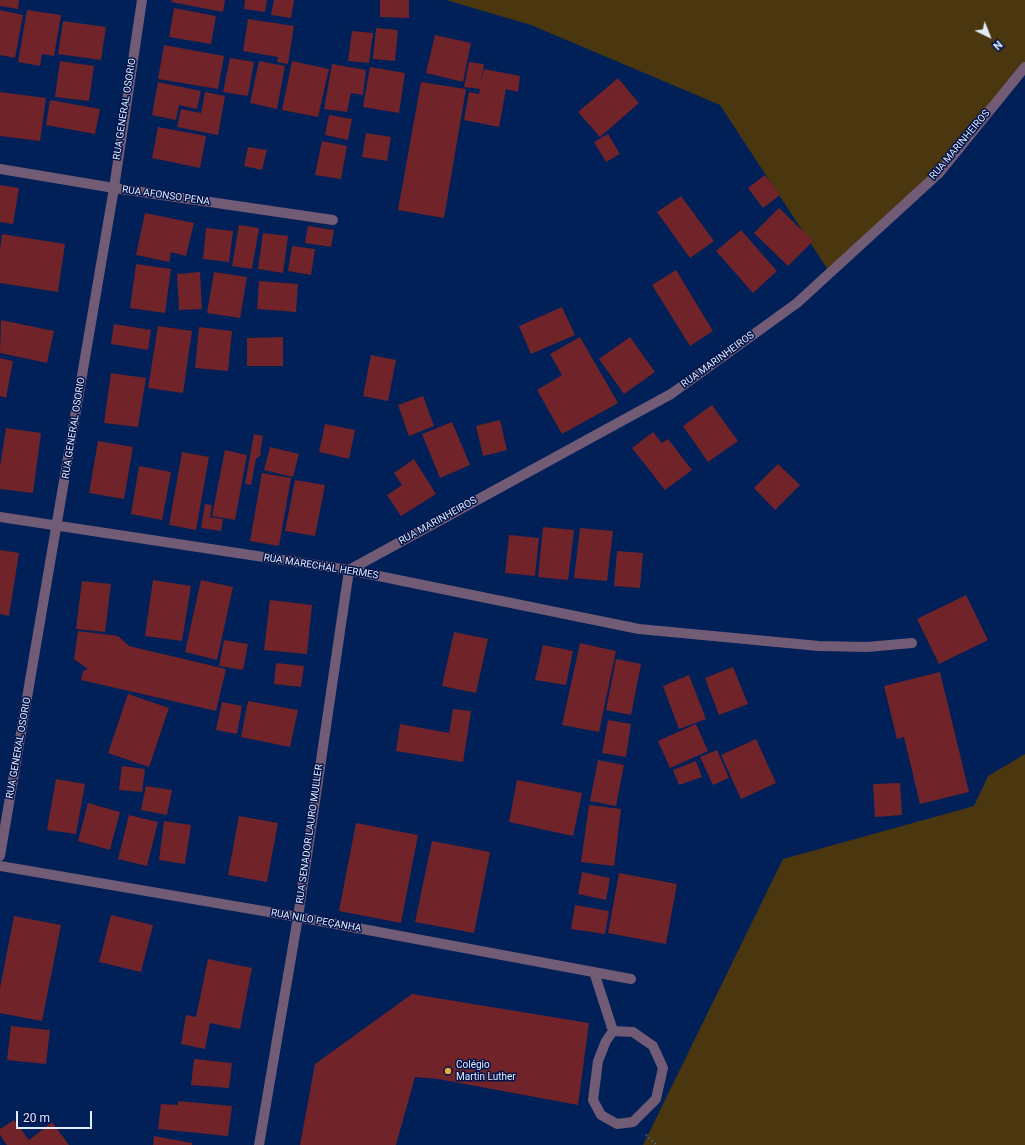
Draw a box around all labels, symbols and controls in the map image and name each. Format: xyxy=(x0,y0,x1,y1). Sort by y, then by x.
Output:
north arrow xyxy=(969,16,1009,56)
text: N xyxy=(990,38,1005,53)
street label: RUA GENERAL OSORIO xyxy=(111,57,139,161)
street label: RUA MARINHEIROS xyxy=(927,108,993,182)
street label: RUA AFONSO PENA xyxy=(121,184,211,208)
street label: RUA MARINHEIROS xyxy=(679,329,757,391)
street label: RUA GENERAL OSORIO xyxy=(60,376,88,480)
street label: RUA MARINHEIROS xyxy=(397,495,479,547)
street label: RUA MARECHAL HERMES xyxy=(263,552,379,582)
street label: RUA GENERAL OSORIO xyxy=(4,696,34,800)
street label: RUA SENADOR LAURO MULLER xyxy=(294,763,326,905)
street label: RUA NILO PEÇANHA xyxy=(270,907,362,935)
place label: Colégio Martin Luther xyxy=(456,1059,516,1082)
marker: Colégio Martin Luther xyxy=(443,1066,453,1076)
scale bar xyxy=(18,1103,94,1129)
text: 20 m xyxy=(23,1111,50,1125)

